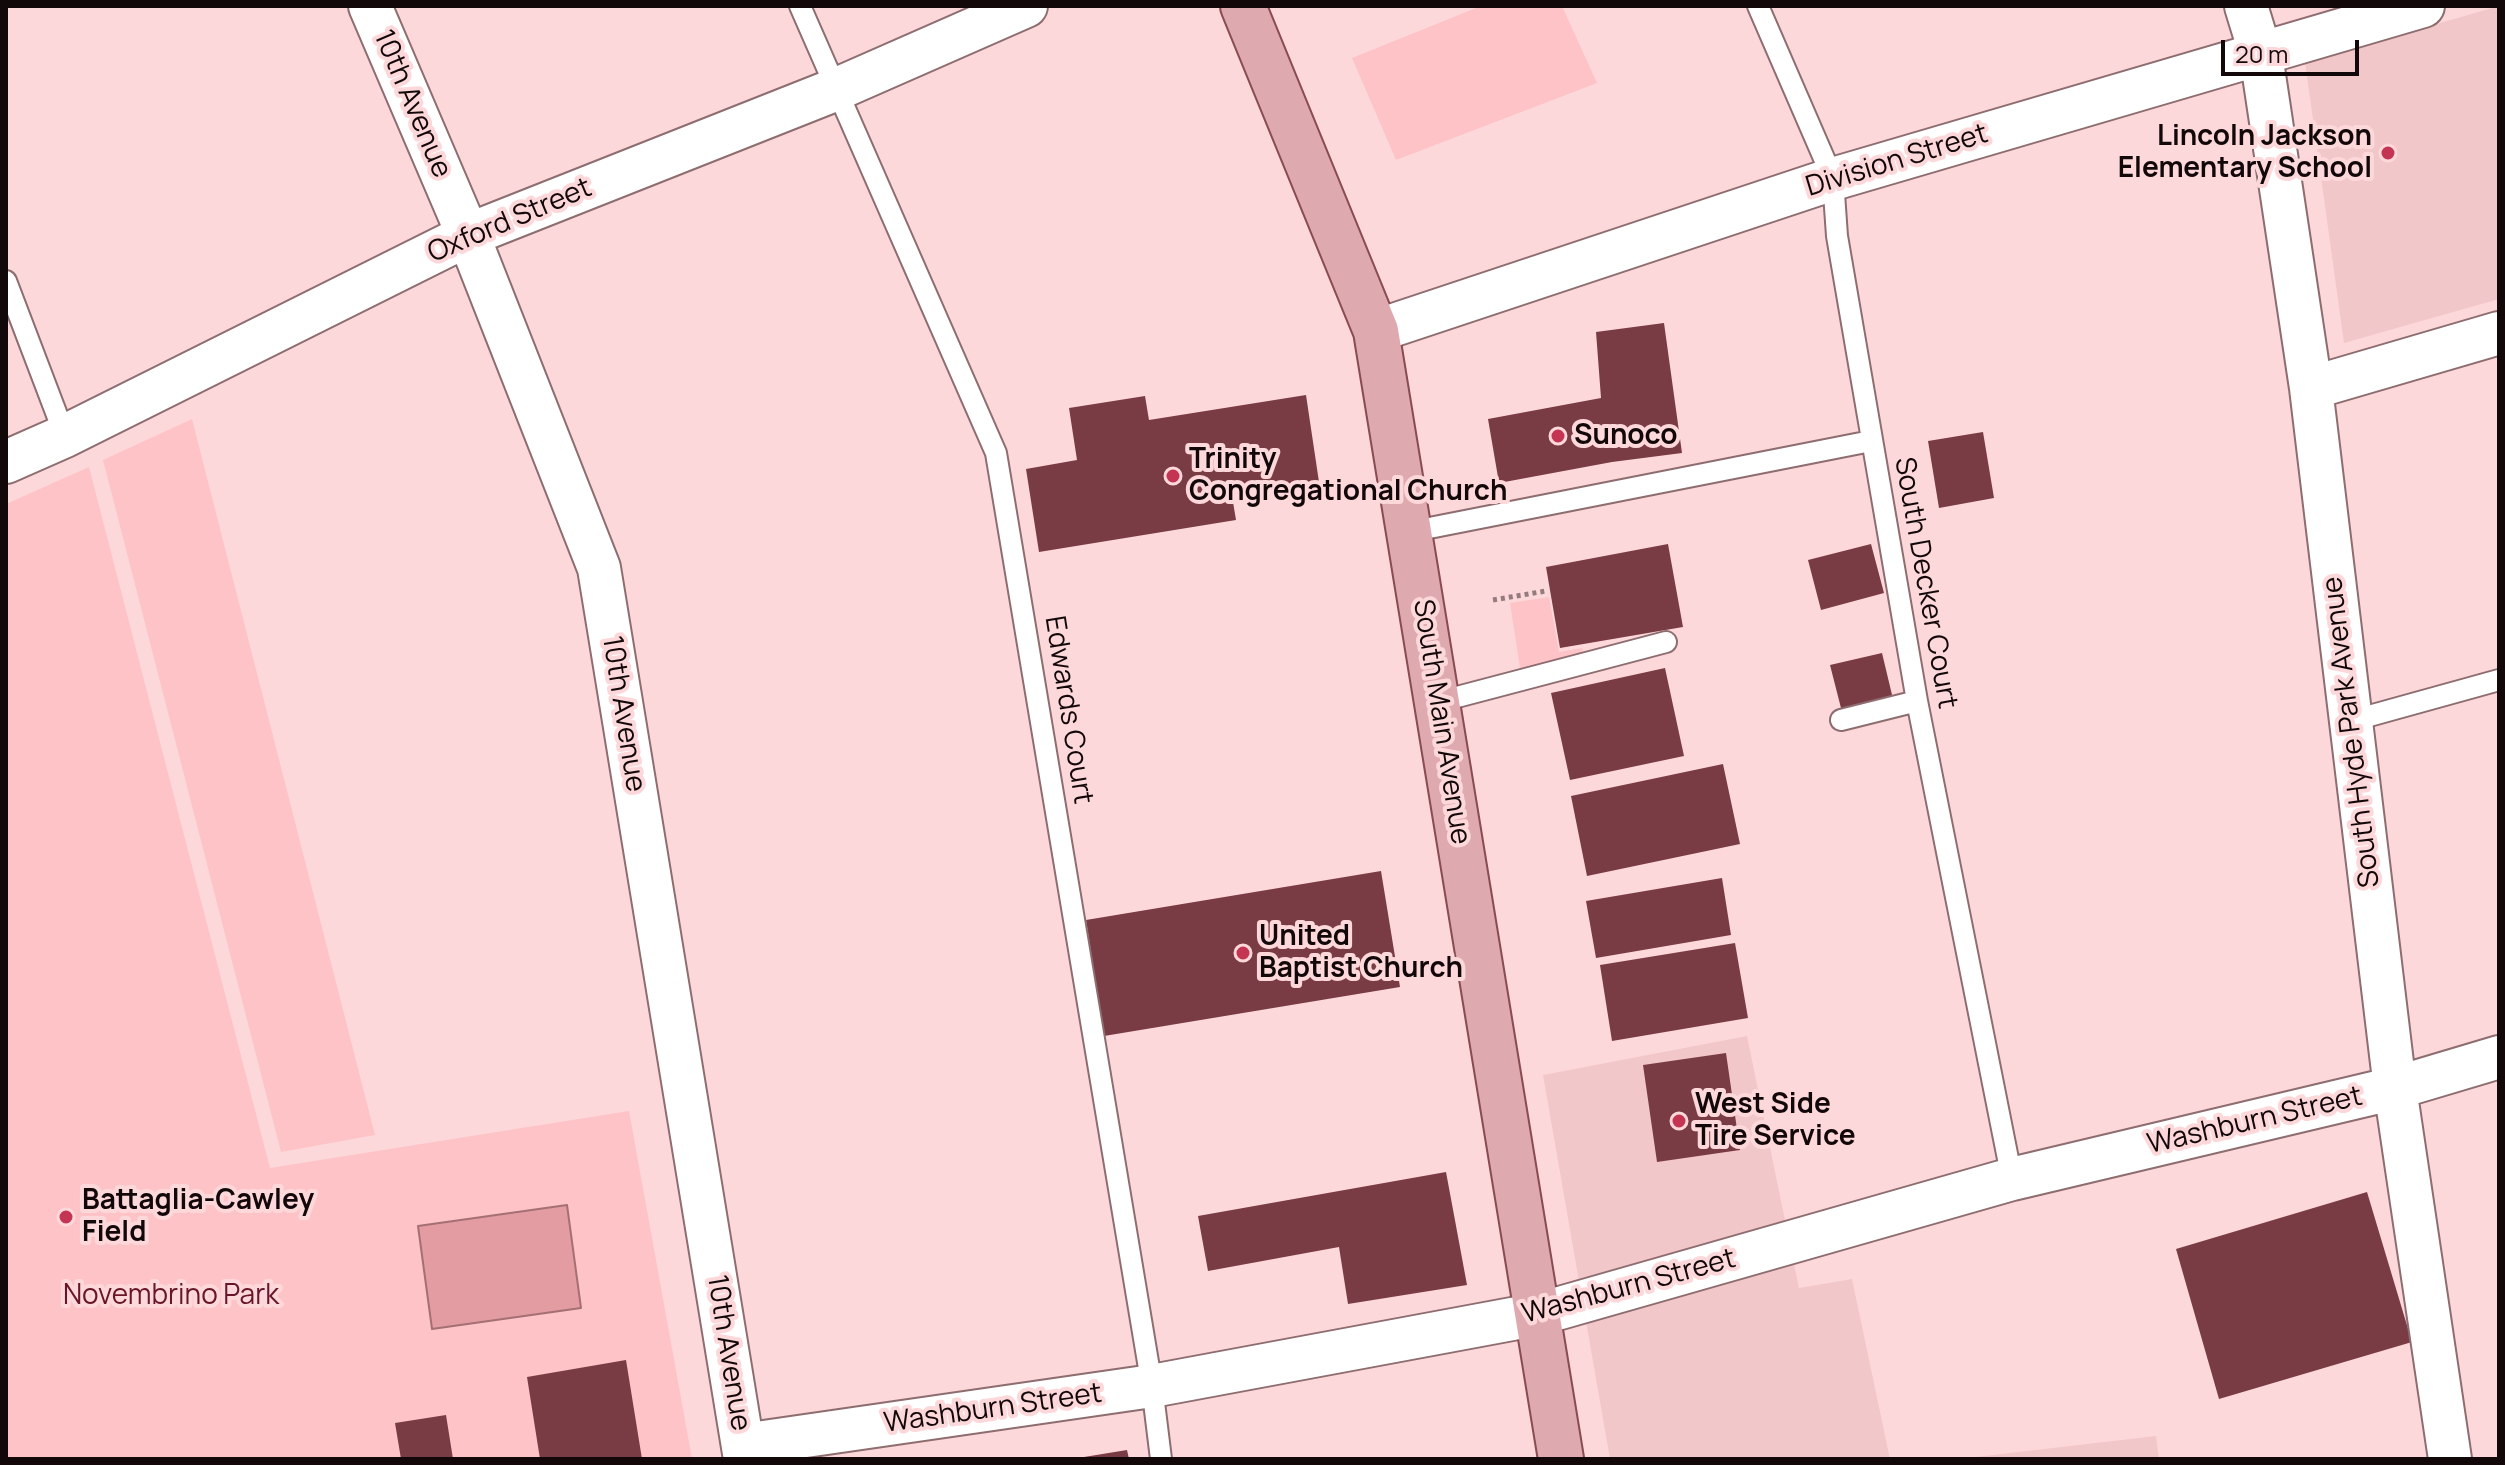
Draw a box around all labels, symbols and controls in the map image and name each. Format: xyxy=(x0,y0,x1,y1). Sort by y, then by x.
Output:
scale bar xyxy=(2225,24,2363,74)
street label: 10th Avenue xyxy=(366,25,458,183)
text: 20 m xyxy=(2235,37,2288,70)
street label: Division Street xyxy=(1802,117,1992,205)
place label: Lincoln Jackson Elementary School xyxy=(2118,120,2372,186)
marker: Lincoln Jackson Elementary School xyxy=(2379,144,2397,162)
street label: Oxford Street xyxy=(423,171,597,271)
place label: Sunoco xyxy=(1574,419,1678,453)
marker: Sunoco xyxy=(1549,427,1567,445)
place label: Trinity Congregational Church xyxy=(1189,443,1507,509)
street label: South Decker Court xyxy=(1886,455,1964,711)
marker: Trinity Congregational Church xyxy=(1164,467,1182,485)
street label: South Hyde Park Avenue xyxy=(2316,575,2388,889)
street label: South Main Avenue xyxy=(1405,597,1477,847)
street label: Edwards Court xyxy=(1037,614,1099,806)
street label: 10th Avenue xyxy=(594,634,652,794)
place label: United Baptist Church xyxy=(1259,920,1463,986)
marker: United Baptist Church xyxy=(1234,944,1252,962)
street label: Washburn Street xyxy=(2144,1080,2366,1162)
place label: West Side Tire Service xyxy=(1695,1088,1856,1154)
marker: West Side Tire Service xyxy=(1670,1112,1688,1130)
place label: Battaglia-Cawley Field xyxy=(82,1184,314,1250)
marker: Battaglia-Cawley Field xyxy=(57,1208,75,1226)
street label: Washburn Street xyxy=(1519,1242,1739,1332)
street label: 10th Avenue xyxy=(699,1273,757,1433)
park label: Novembrino Park xyxy=(63,1279,279,1313)
street label: Washburn Street xyxy=(882,1377,1104,1441)

